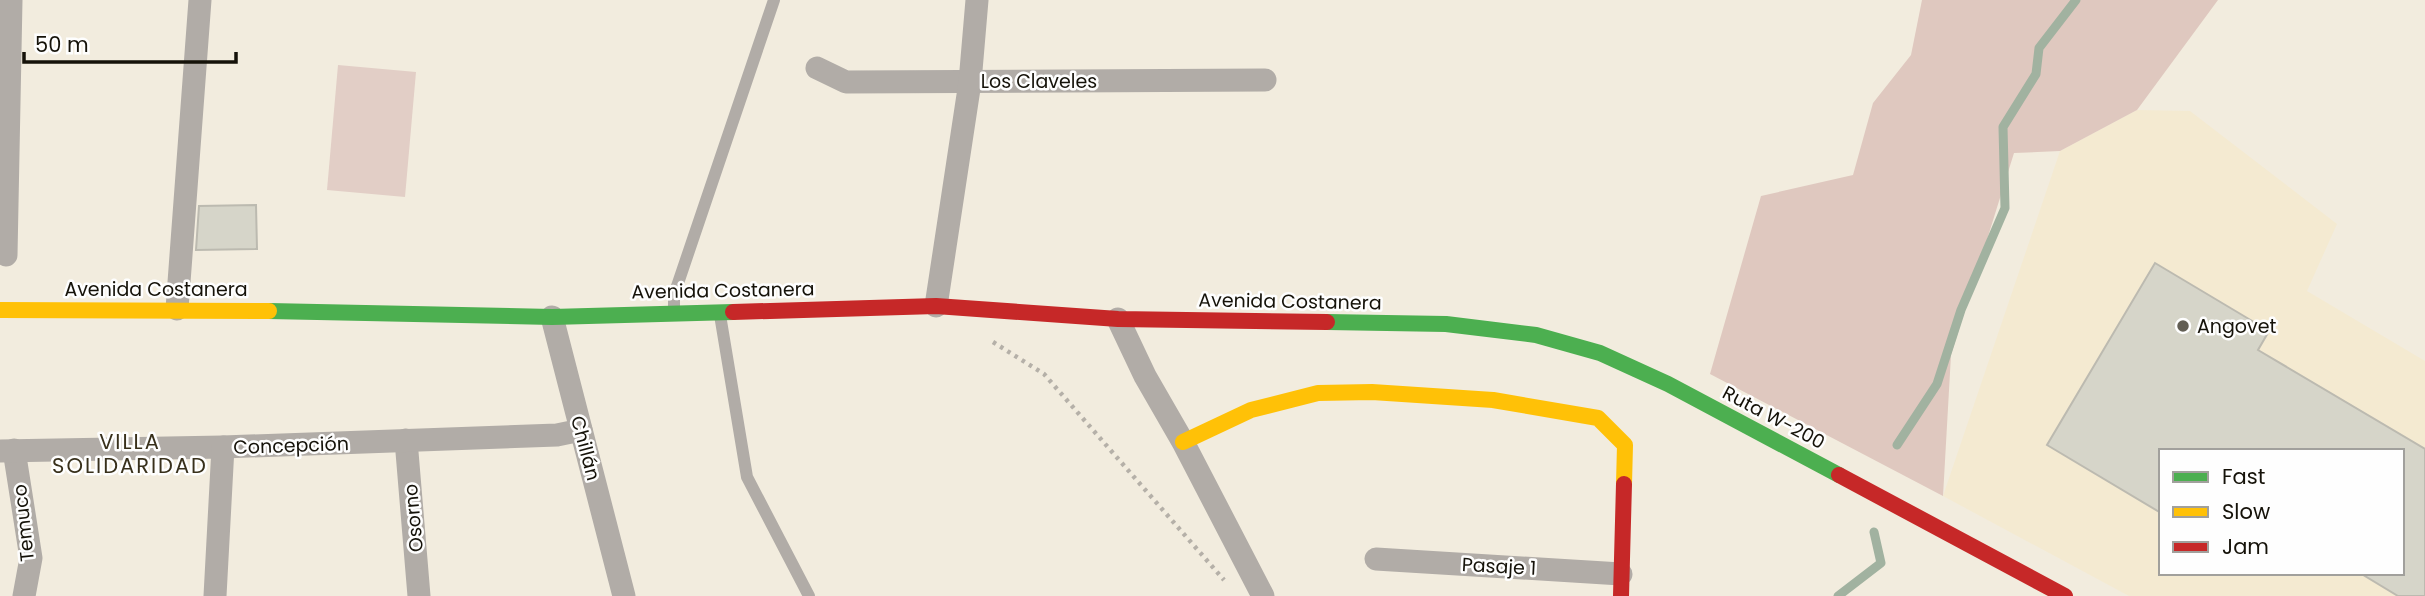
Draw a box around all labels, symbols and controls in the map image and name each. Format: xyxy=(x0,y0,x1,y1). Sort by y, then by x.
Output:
scale bar xyxy=(24,21,236,65)
text: 50 m xyxy=(35,30,89,59)
street label: Los Claveles xyxy=(981,68,1097,95)
street label: Avenida Costanera xyxy=(631,275,815,306)
street label: Avenida Costanera xyxy=(64,276,248,303)
street label: Avenida Costanera xyxy=(1198,286,1382,317)
place label: Angovet xyxy=(2197,313,2276,340)
marker: Angovet xyxy=(2175,318,2191,334)
street label: Ruta W-200 xyxy=(1718,379,1830,456)
street label: Chillán xyxy=(564,413,607,483)
district label: VILLA SOLIDARIDAD xyxy=(52,427,208,480)
street label: Concepción xyxy=(233,430,349,461)
legend xyxy=(2159,449,2404,575)
text: Fast xyxy=(2222,462,2265,491)
street label: Temuco xyxy=(6,483,41,563)
street label: Osorno xyxy=(397,483,430,553)
text: Slow xyxy=(2222,497,2270,526)
text: Jam xyxy=(2222,532,2269,561)
street label: Pasaje 1 xyxy=(1461,551,1537,582)

